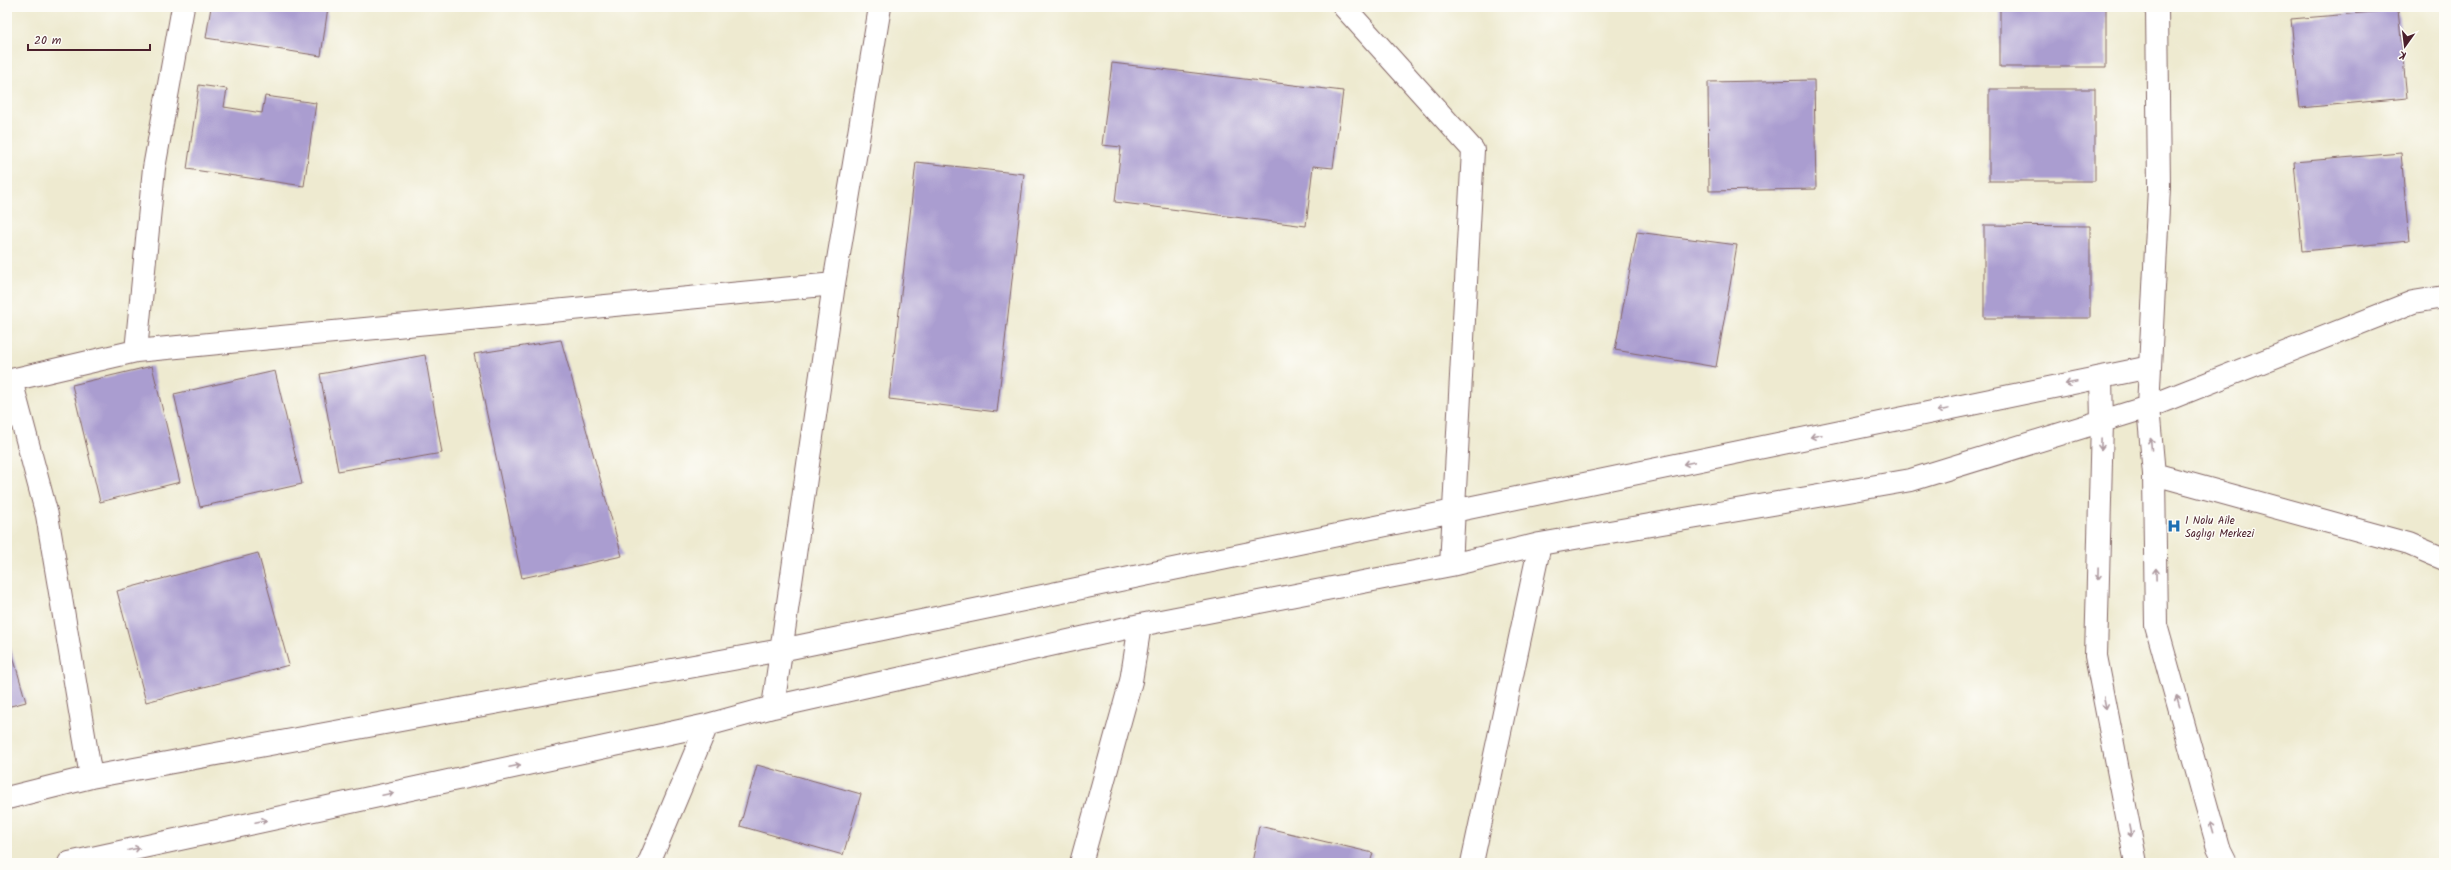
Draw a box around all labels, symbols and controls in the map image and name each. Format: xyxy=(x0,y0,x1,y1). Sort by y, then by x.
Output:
scale bar xyxy=(28,26,150,52)
north arrow xyxy=(2385,26,2425,66)
text: 20 m xyxy=(34,31,62,50)
text: K xyxy=(2397,45,2408,64)
one-way arrow xyxy=(2064,380,2077,388)
one-way arrow xyxy=(1937,406,1950,414)
one-way arrow xyxy=(1810,433,1823,441)
one-way arrow xyxy=(2098,437,2105,450)
one-way arrow xyxy=(2148,438,2155,451)
one-way arrow xyxy=(1683,459,1696,467)
place label: 1 Nolu Aile Saglıgı Merkezi xyxy=(2185,512,2254,543)
hospital icon: 1 Nolu Aile Saglıgı Merkezi xyxy=(2166,518,2182,534)
one-way arrow xyxy=(2094,567,2102,580)
one-way arrow xyxy=(2152,568,2159,581)
one-way arrow xyxy=(2173,695,2181,708)
one-way arrow xyxy=(2102,696,2110,709)
one-way arrow xyxy=(509,762,522,770)
one-way arrow xyxy=(381,789,394,797)
one-way arrow xyxy=(254,817,267,825)
one-way arrow xyxy=(2208,820,2215,833)
one-way arrow xyxy=(2126,824,2134,837)
one-way arrow xyxy=(127,844,140,852)

